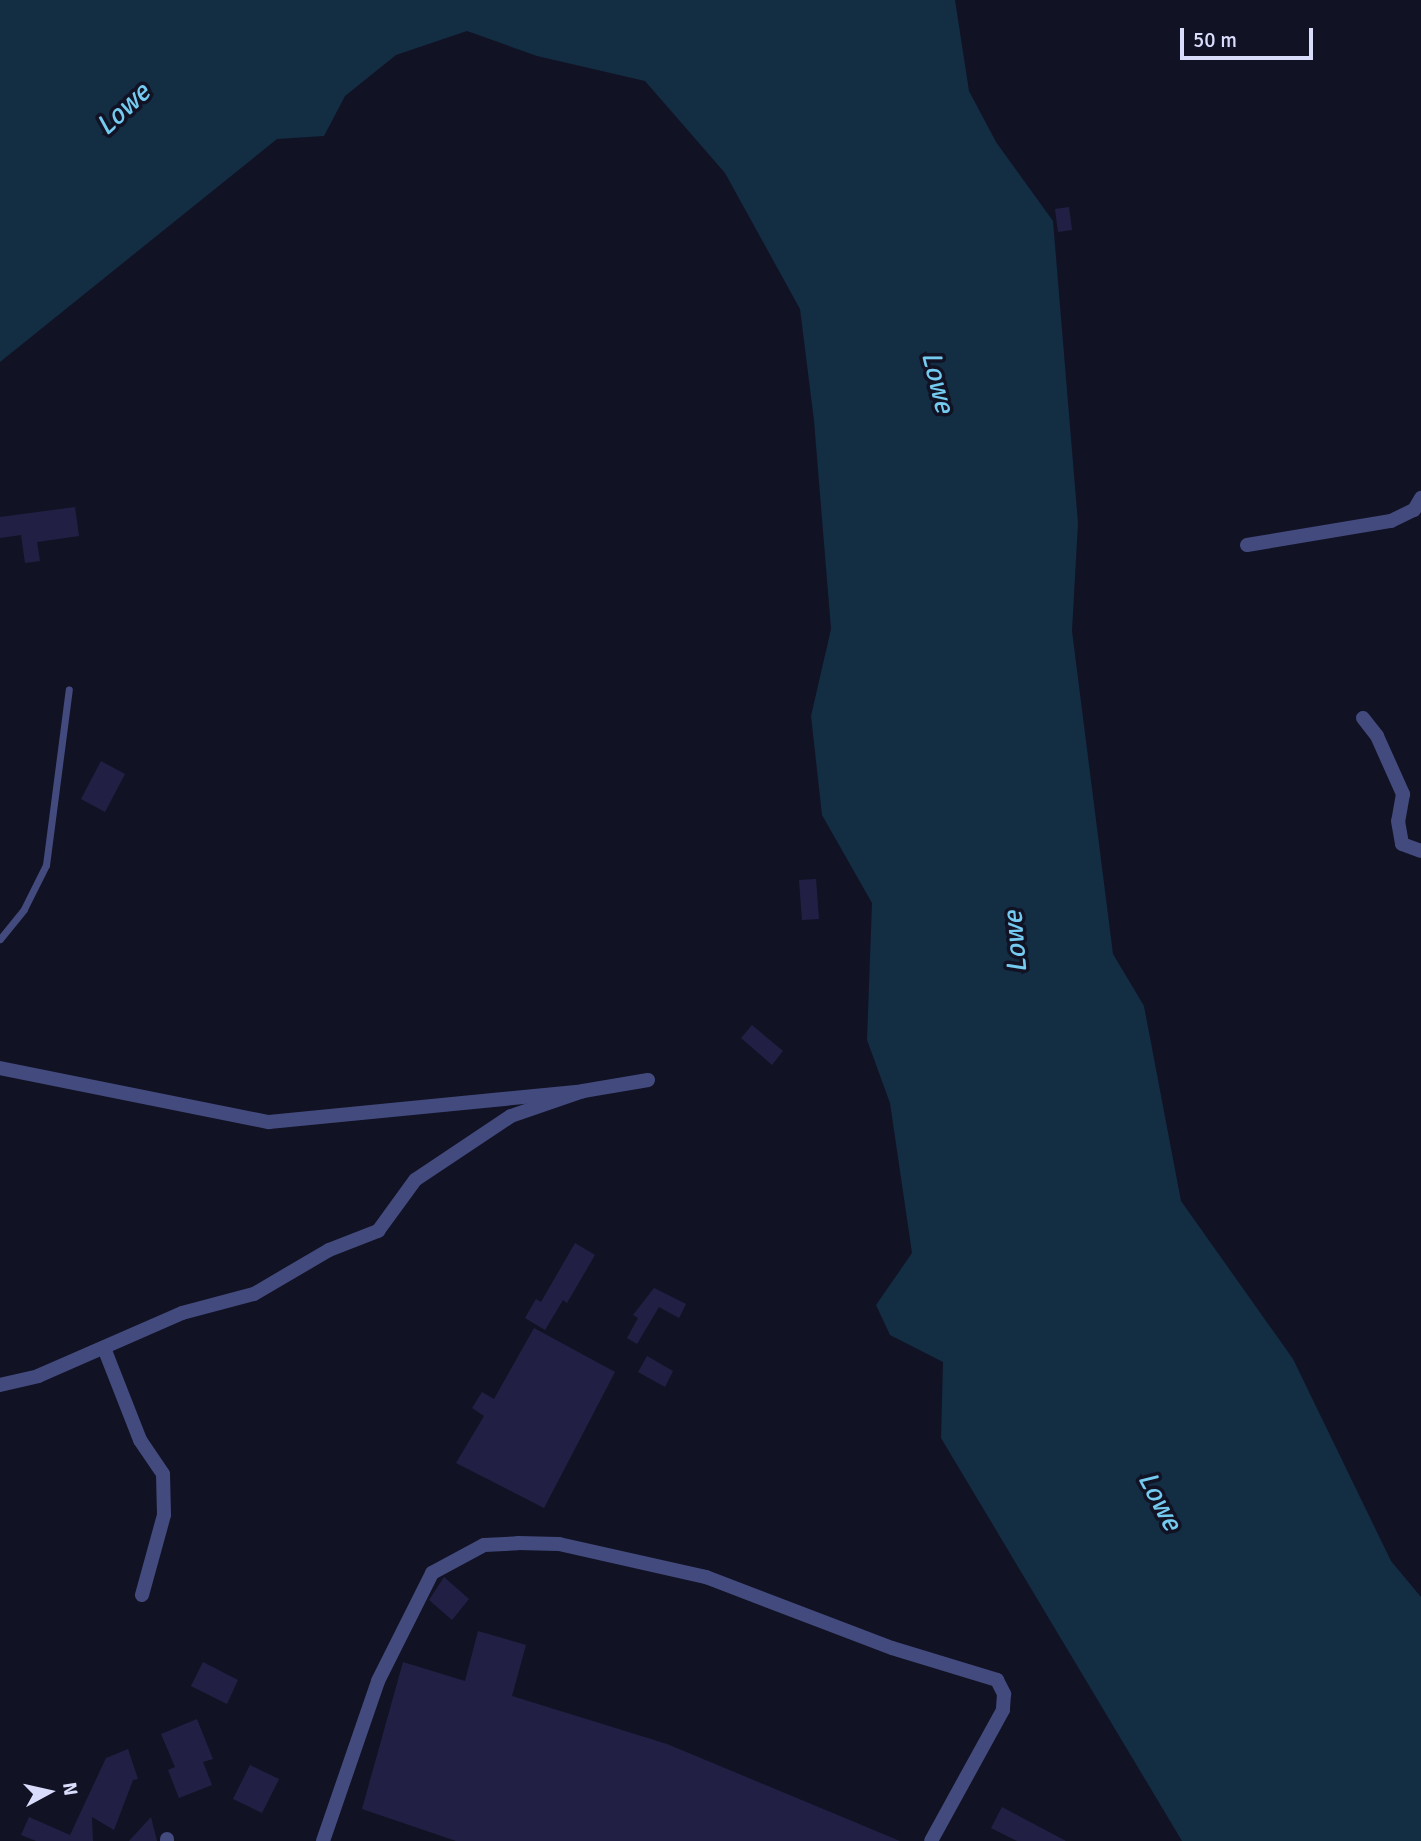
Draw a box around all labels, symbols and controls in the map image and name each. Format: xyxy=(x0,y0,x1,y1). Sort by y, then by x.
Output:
scale bar xyxy=(1183,14,1316,58)
text: 50 m xyxy=(1193,27,1237,53)
water label: Lowe xyxy=(89,76,157,142)
water label: Lowe xyxy=(914,348,962,416)
water label: Lowe xyxy=(996,910,1034,974)
water label: Lowe xyxy=(1131,1466,1189,1536)
north arrow xyxy=(14,1757,84,1827)
text: N xyxy=(57,1781,83,1797)

